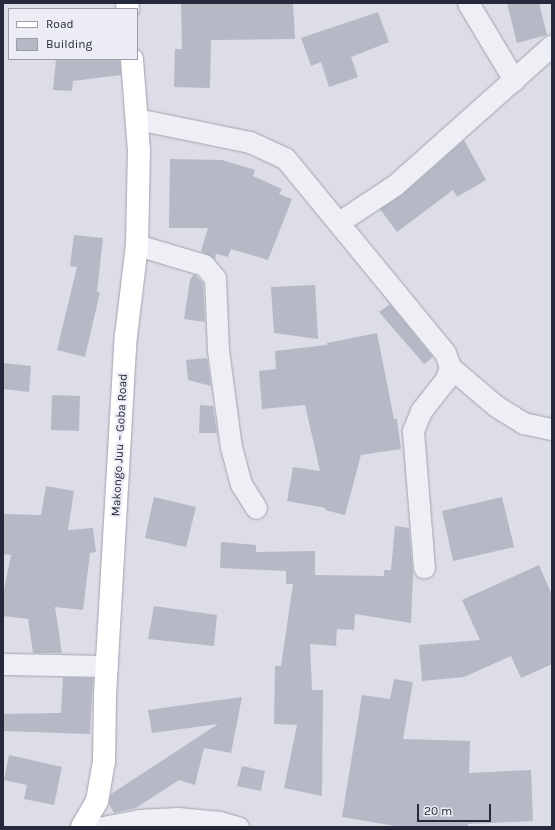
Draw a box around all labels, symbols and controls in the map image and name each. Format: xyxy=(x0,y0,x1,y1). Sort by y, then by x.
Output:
legend xyxy=(8,8,138,60)
text: Road xyxy=(46,17,74,31)
text: Building xyxy=(46,37,92,51)
street label: Makongo Juu – Goba Road xyxy=(109,373,131,517)
scale bar xyxy=(419,796,493,822)
text: 20 m xyxy=(424,804,452,818)

